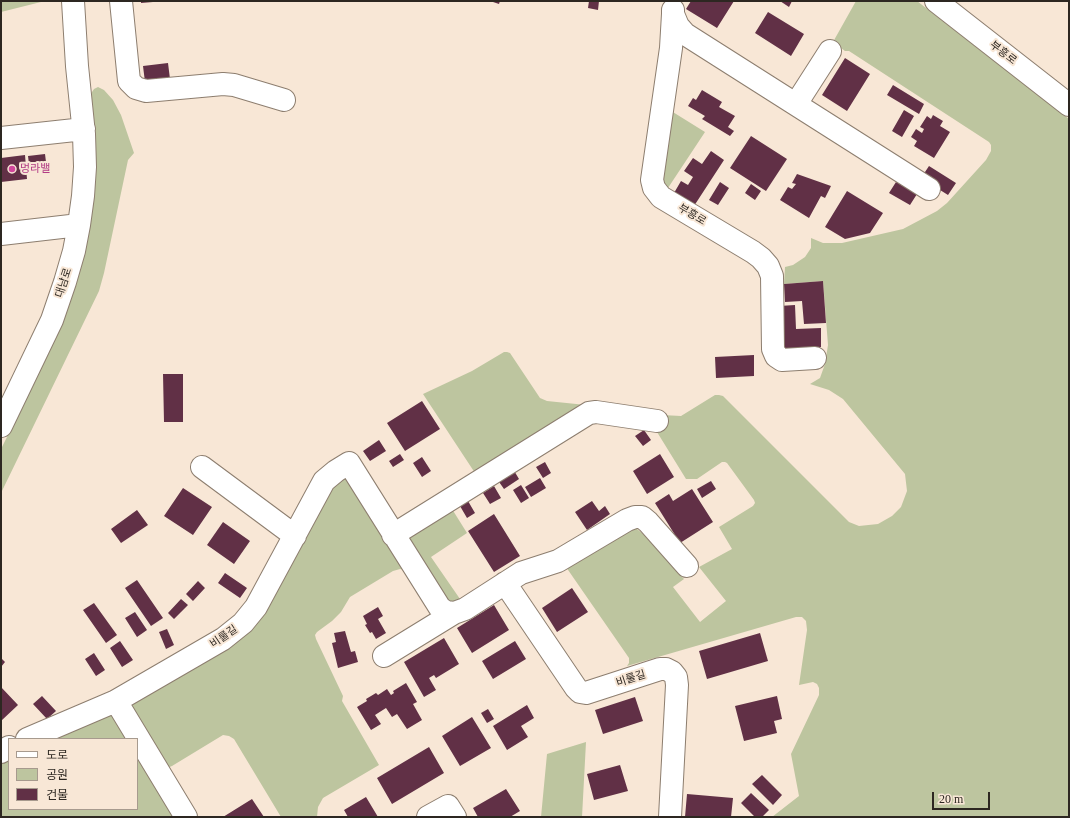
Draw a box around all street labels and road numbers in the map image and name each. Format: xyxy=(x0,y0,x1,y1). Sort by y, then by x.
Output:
street label: 부흥로 xyxy=(987,38,1019,68)
street label: 부흥로 xyxy=(676,202,708,228)
street label: 대남로 xyxy=(53,267,75,299)
street label: 비룰길 xyxy=(208,623,240,651)
street label: 비룰길 xyxy=(615,668,647,690)

